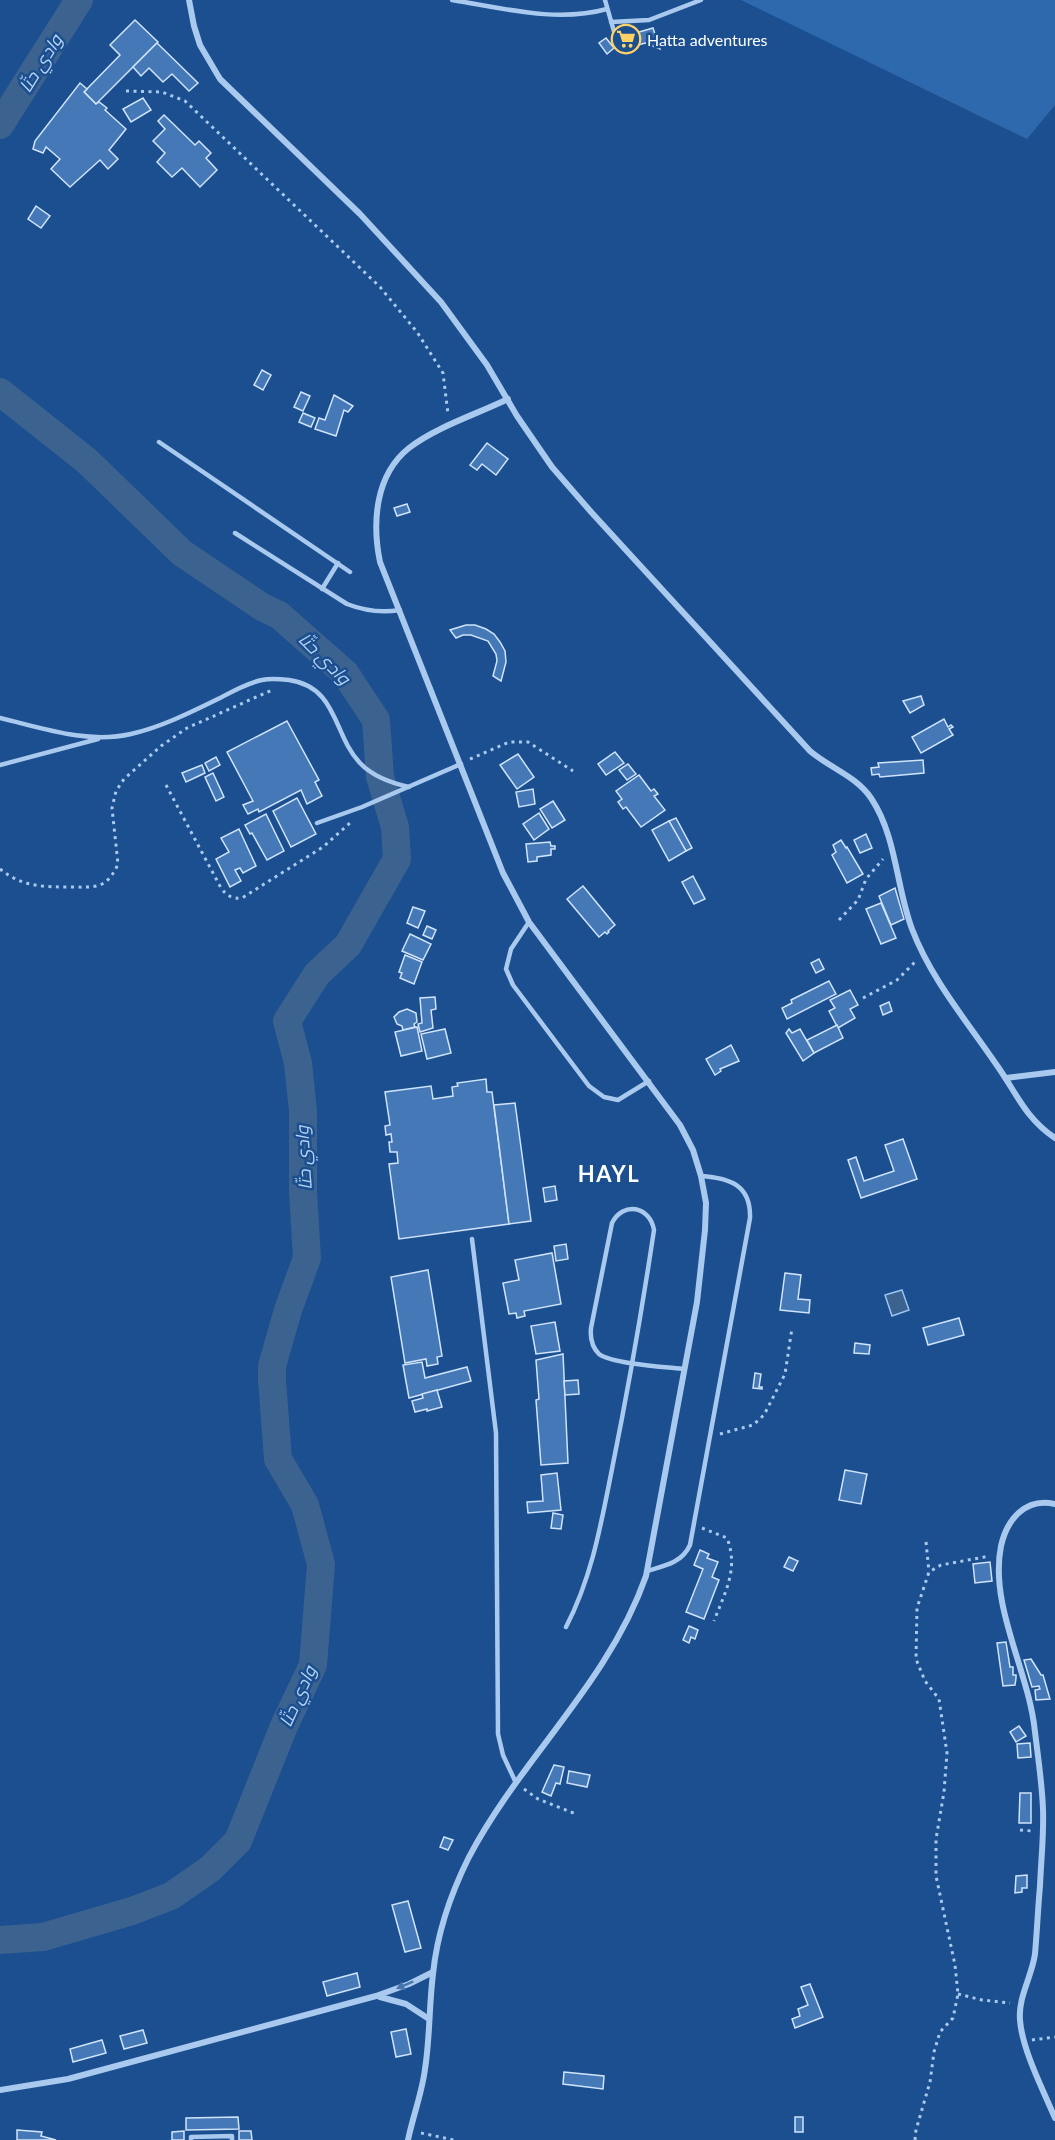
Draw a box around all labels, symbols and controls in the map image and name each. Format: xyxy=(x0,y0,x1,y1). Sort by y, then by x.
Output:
supermarket icon: Hatta adventures xyxy=(610,23,642,55)
water label: وادي حتّا xyxy=(14,29,70,98)
place label: Hatta adventures xyxy=(647,30,768,49)
water label: وادي حتّا xyxy=(292,627,356,692)
water label: وادي حتّا xyxy=(290,1124,320,1191)
district label: HAYL xyxy=(578,1160,640,1187)
water label: وادي حتّا xyxy=(274,1661,324,1731)
one-way arrow xyxy=(396,1981,414,1990)

